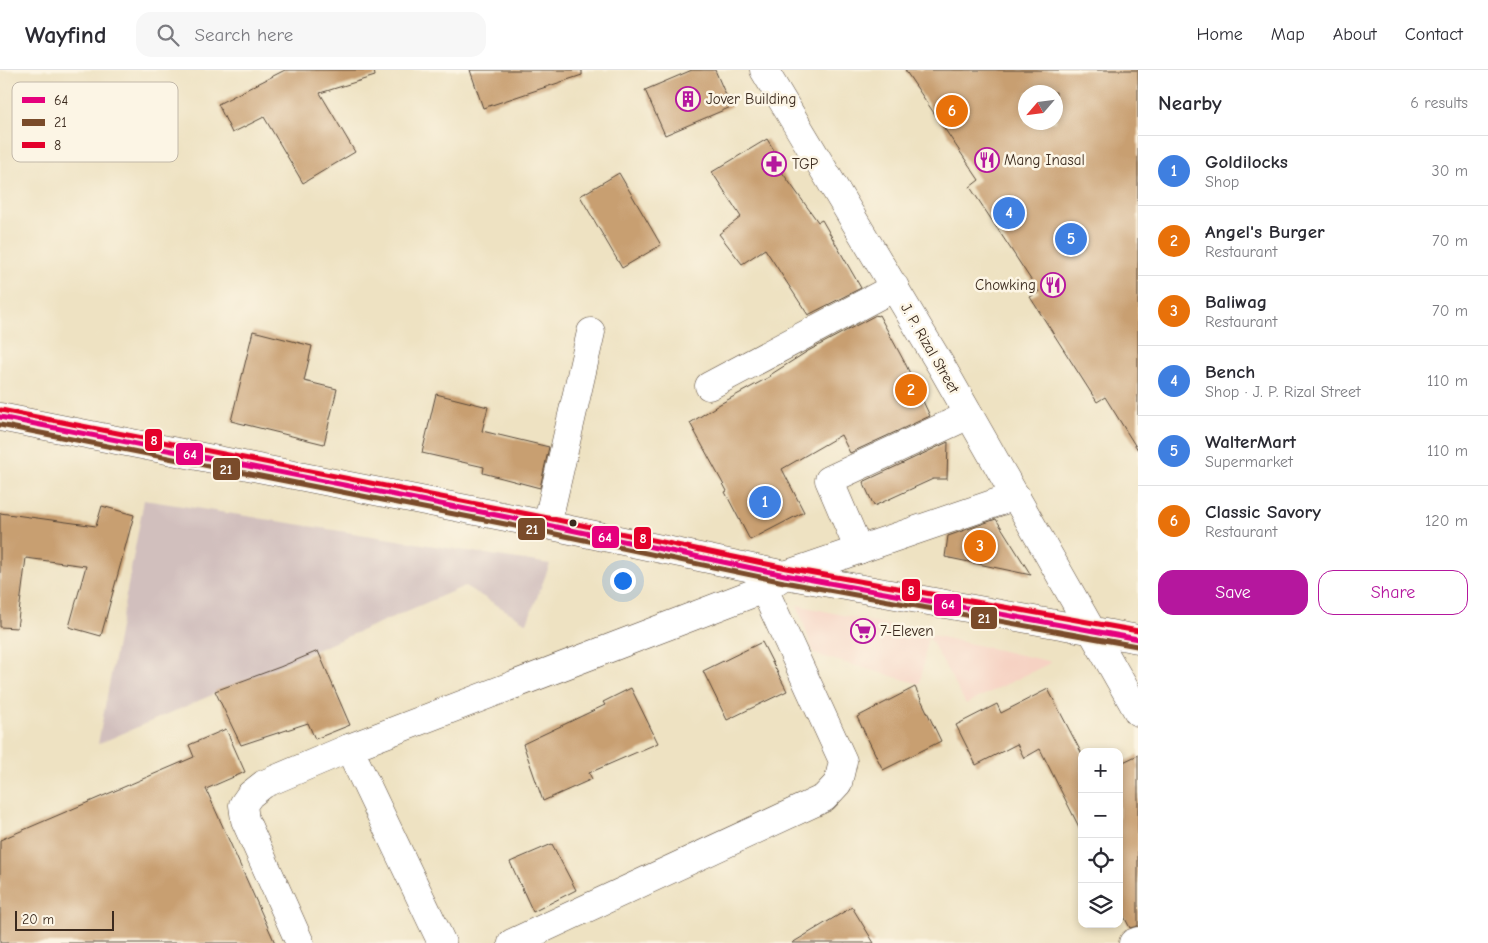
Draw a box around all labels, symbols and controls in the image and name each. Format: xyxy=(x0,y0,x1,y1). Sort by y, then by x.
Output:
search box xyxy=(136,12,486,57)
text: Wayfind xyxy=(25,21,106,49)
icon: search xyxy=(154,21,182,49)
text: Search here xyxy=(194,24,293,46)
text: Home xyxy=(1196,24,1243,45)
text: Map xyxy=(1271,24,1305,45)
text: About xyxy=(1333,24,1377,45)
text: Contact xyxy=(1405,24,1463,45)
legend xyxy=(12,82,178,162)
north arrow xyxy=(1018,85,1063,130)
building icon: Jover Building xyxy=(675,86,701,112)
place label: Jover Building xyxy=(706,90,796,108)
text: Nearby xyxy=(1158,91,1222,115)
text: 64 xyxy=(54,92,69,109)
pin: 6 xyxy=(936,92,968,130)
text: 6 results xyxy=(1410,94,1468,112)
text: 21 xyxy=(54,114,67,131)
text: 8 xyxy=(54,137,61,154)
restaurant icon: Mang Inasal xyxy=(974,147,1000,173)
pharmacy icon: TGP xyxy=(761,151,787,177)
place label: Mang Inasal xyxy=(1004,151,1085,169)
text: Goldilocks xyxy=(1205,151,1288,173)
place label: TGP xyxy=(792,155,819,173)
text: 1 xyxy=(1171,162,1177,180)
text: 30 m xyxy=(1432,162,1468,180)
text: Shop xyxy=(1205,173,1239,191)
pin: 4 xyxy=(993,194,1025,232)
pin: 5 xyxy=(1055,220,1087,258)
text: Angel's Burger xyxy=(1205,221,1325,243)
text: 2 xyxy=(1170,232,1178,250)
text: 70 m xyxy=(1432,232,1468,250)
text: Restaurant xyxy=(1205,243,1277,261)
restaurant icon: Chowking xyxy=(1040,272,1066,298)
place label: Chowking xyxy=(975,276,1036,294)
text: Baliwag xyxy=(1205,291,1267,313)
street label: J. P. Rizal Street xyxy=(897,300,963,397)
text: 3 xyxy=(1170,302,1178,320)
text: 70 m xyxy=(1432,302,1468,320)
text: Restaurant xyxy=(1205,313,1277,331)
text: Bench xyxy=(1205,361,1255,383)
pin: 2 xyxy=(895,371,927,409)
text: 4 xyxy=(1170,372,1178,390)
text: 110 m xyxy=(1427,372,1468,390)
text: Shop · J. P. Rizal Street xyxy=(1205,383,1361,401)
line badge: 8 xyxy=(144,428,163,452)
text: WalterMart xyxy=(1205,431,1296,453)
text: 8 xyxy=(150,432,158,449)
line badge: 64 xyxy=(175,442,204,466)
text: 5 xyxy=(1170,442,1178,460)
text: 110 m xyxy=(1427,442,1468,460)
text: 64 xyxy=(183,446,197,463)
text: Supermarket xyxy=(1205,453,1293,471)
line badge: 21 xyxy=(212,457,241,481)
text: 21 xyxy=(220,461,232,478)
pin: 1 xyxy=(749,483,781,521)
text: Classic Savory xyxy=(1205,501,1321,523)
text: 6 xyxy=(1170,512,1178,530)
text: 120 m xyxy=(1425,512,1468,530)
line badge: 21 xyxy=(517,517,546,541)
unlabelled marker xyxy=(568,518,578,528)
text: 21 xyxy=(526,521,538,538)
text: Restaurant xyxy=(1205,523,1277,541)
line badge: 64 xyxy=(591,525,620,549)
line badge: 8 xyxy=(633,526,652,550)
pin: 3 xyxy=(964,527,996,565)
text: 64 xyxy=(598,529,612,546)
text: 8 xyxy=(639,530,647,547)
your location xyxy=(610,568,636,594)
button: Save xyxy=(1158,570,1308,615)
button: Share xyxy=(1318,570,1468,615)
line badge: 8 xyxy=(901,578,921,602)
text: 8 xyxy=(907,582,915,599)
line badge: 64 xyxy=(933,593,962,617)
text: 64 xyxy=(941,596,955,613)
line badge: 21 xyxy=(970,606,998,630)
text: 21 xyxy=(978,610,990,627)
supermarket icon: 7-Eleven xyxy=(850,618,876,644)
place label: 7-Eleven xyxy=(880,622,934,640)
map controls xyxy=(1078,748,1123,928)
button: + xyxy=(1078,748,1123,793)
button: − xyxy=(1078,793,1123,838)
button: locate xyxy=(1078,838,1123,883)
button: layers xyxy=(1078,883,1123,928)
scale bar xyxy=(15,908,114,931)
text: 20 m xyxy=(22,911,54,928)

